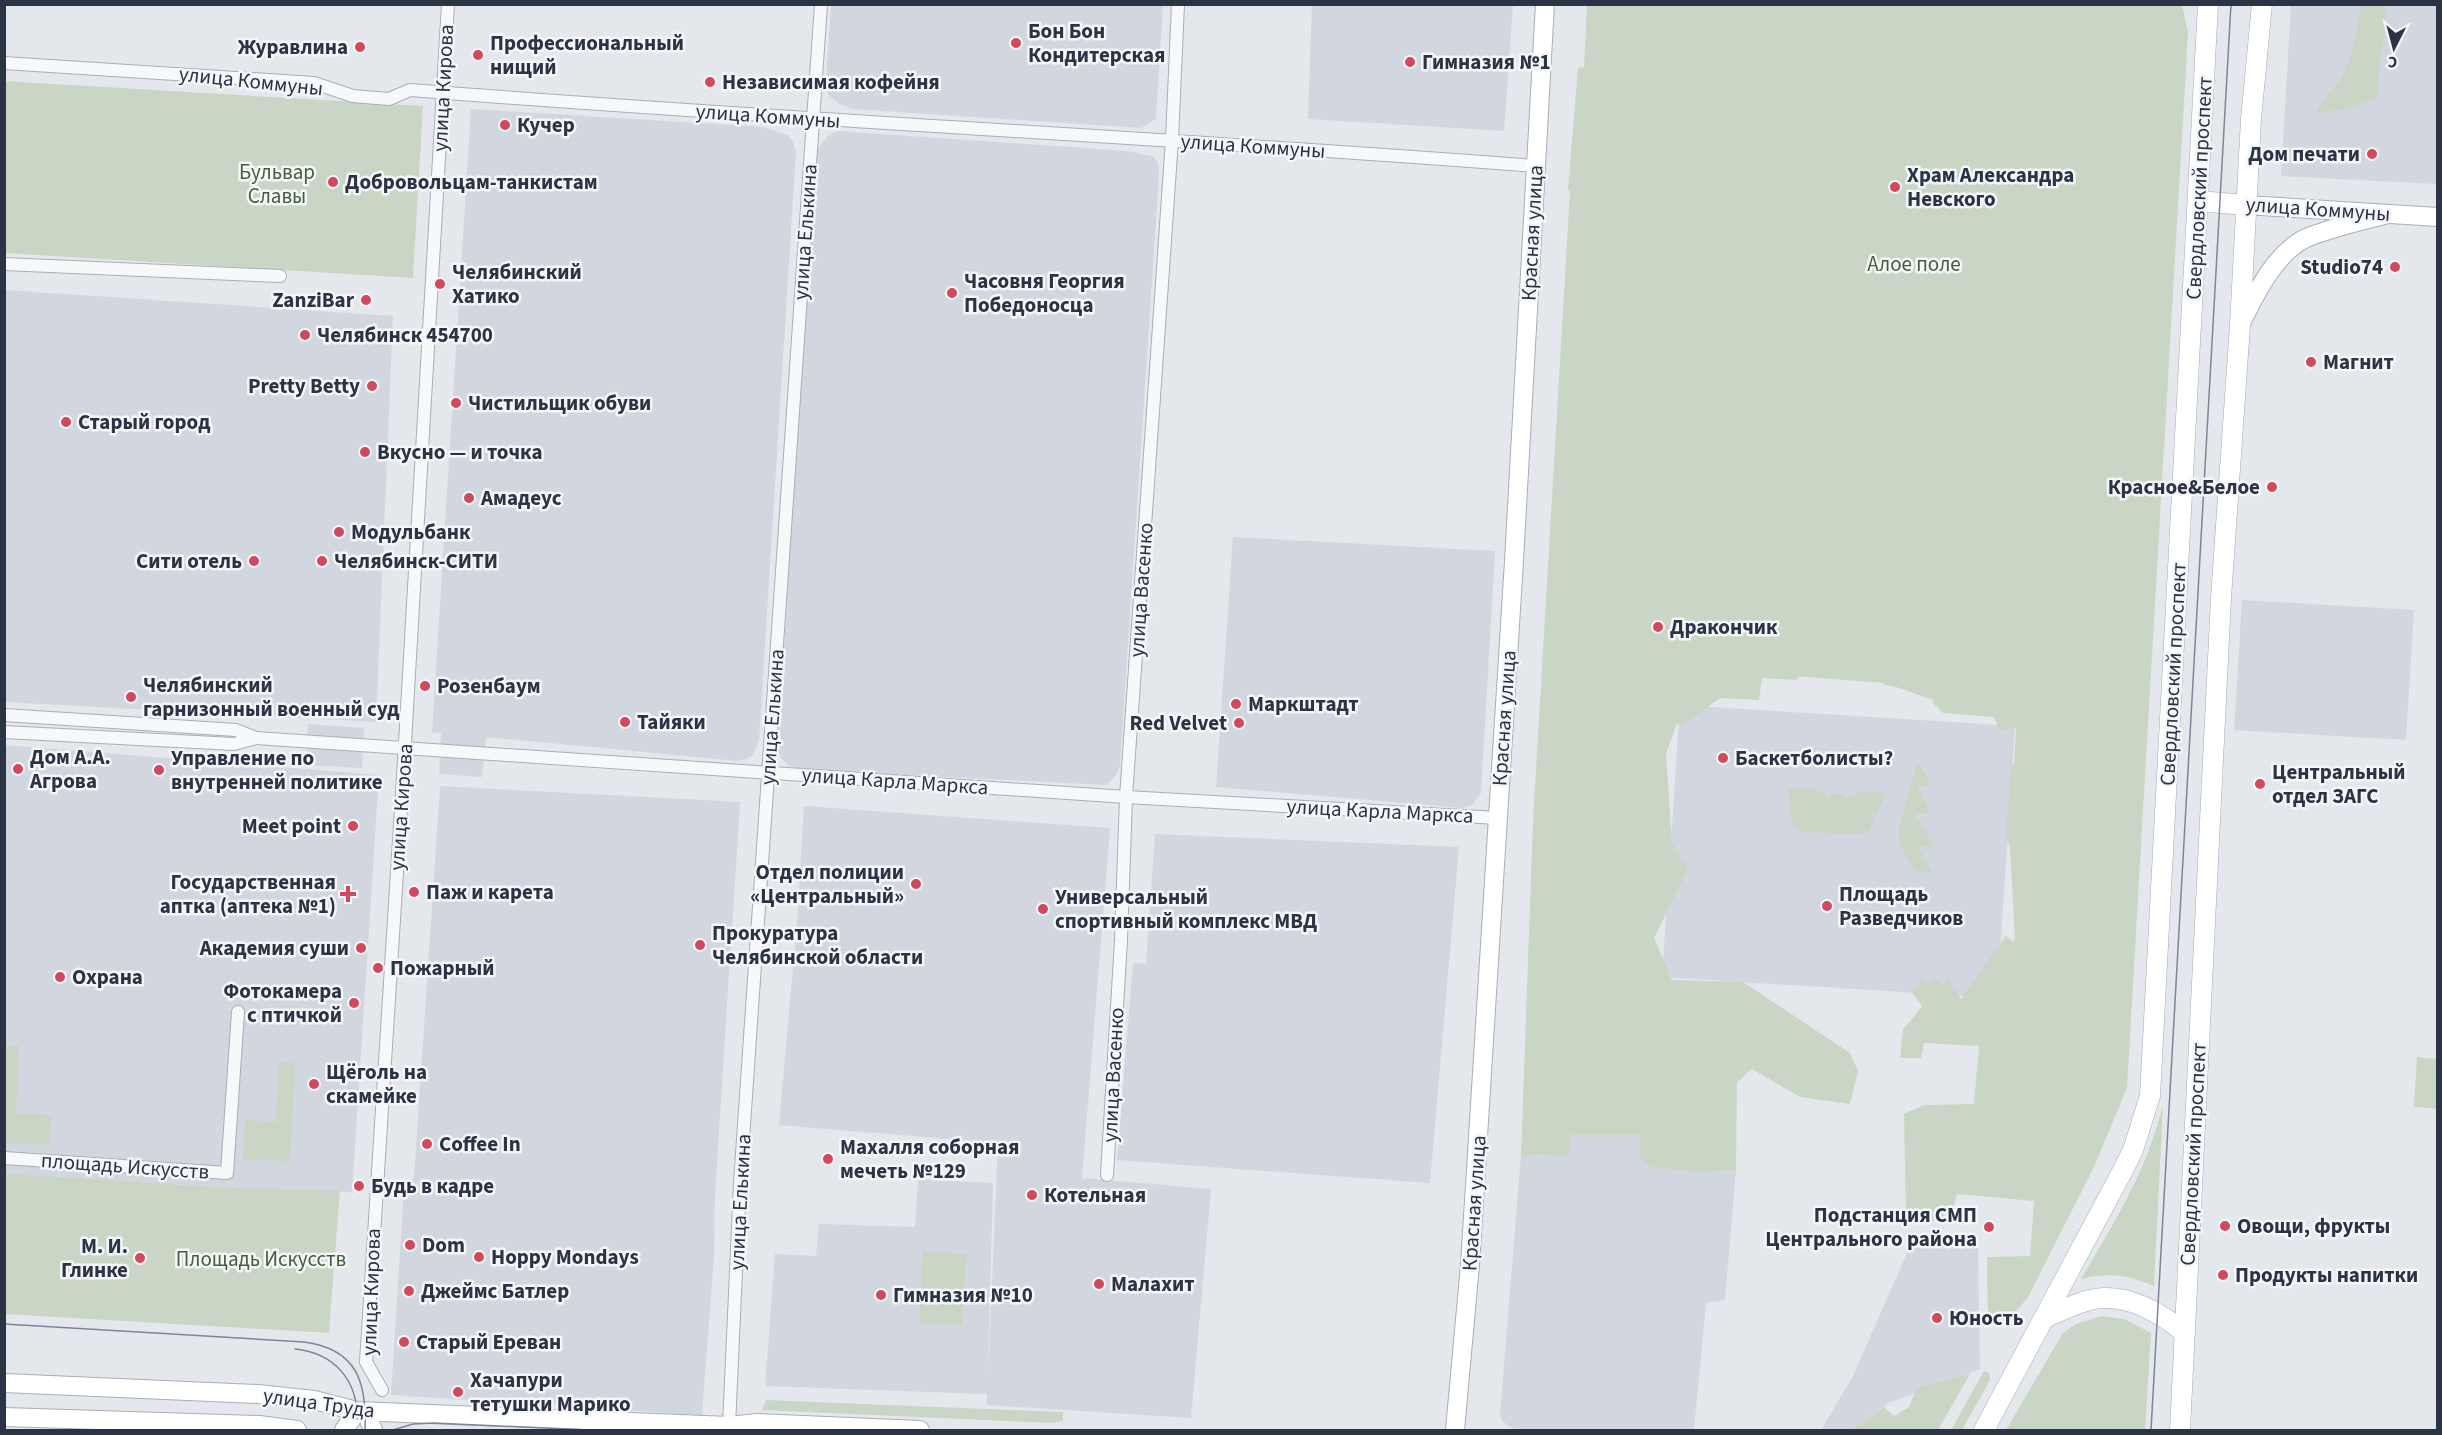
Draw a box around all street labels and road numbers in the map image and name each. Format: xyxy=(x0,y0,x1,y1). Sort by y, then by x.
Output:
street label: улица Кирова xyxy=(425,24,461,152)
street label: улица Коммуны xyxy=(177,59,325,103)
street label: Свердловский проспект xyxy=(2178,75,2220,300)
street label: улица Коммуны xyxy=(695,96,841,136)
street label: улица Коммуны xyxy=(1180,126,1326,166)
street label: улица Елькина xyxy=(785,163,825,301)
street label: Красная улица xyxy=(1513,164,1551,302)
street label: улица Коммуны xyxy=(2245,189,2391,229)
street label: улица Васенко xyxy=(1121,522,1161,658)
street label: Свердловский проспект xyxy=(2152,561,2194,786)
street label: улица Елькина xyxy=(752,648,792,786)
street label: Красная улица xyxy=(1484,649,1524,787)
street label: улица Кирова xyxy=(382,742,420,872)
street label: улица Карла Маркса xyxy=(801,760,989,802)
street label: улица Карла Маркса xyxy=(1286,791,1474,831)
street label: улица Васенко xyxy=(1094,1007,1132,1143)
street label: Свердловский проспект xyxy=(2172,1041,2214,1266)
street label: улица Елькина xyxy=(721,1133,759,1271)
street label: Красная улица xyxy=(1454,1134,1494,1272)
street label: площадь Искусств xyxy=(40,1145,210,1187)
street label: улица Кирова xyxy=(354,1228,388,1356)
street label: улица Труда xyxy=(261,1380,377,1426)

